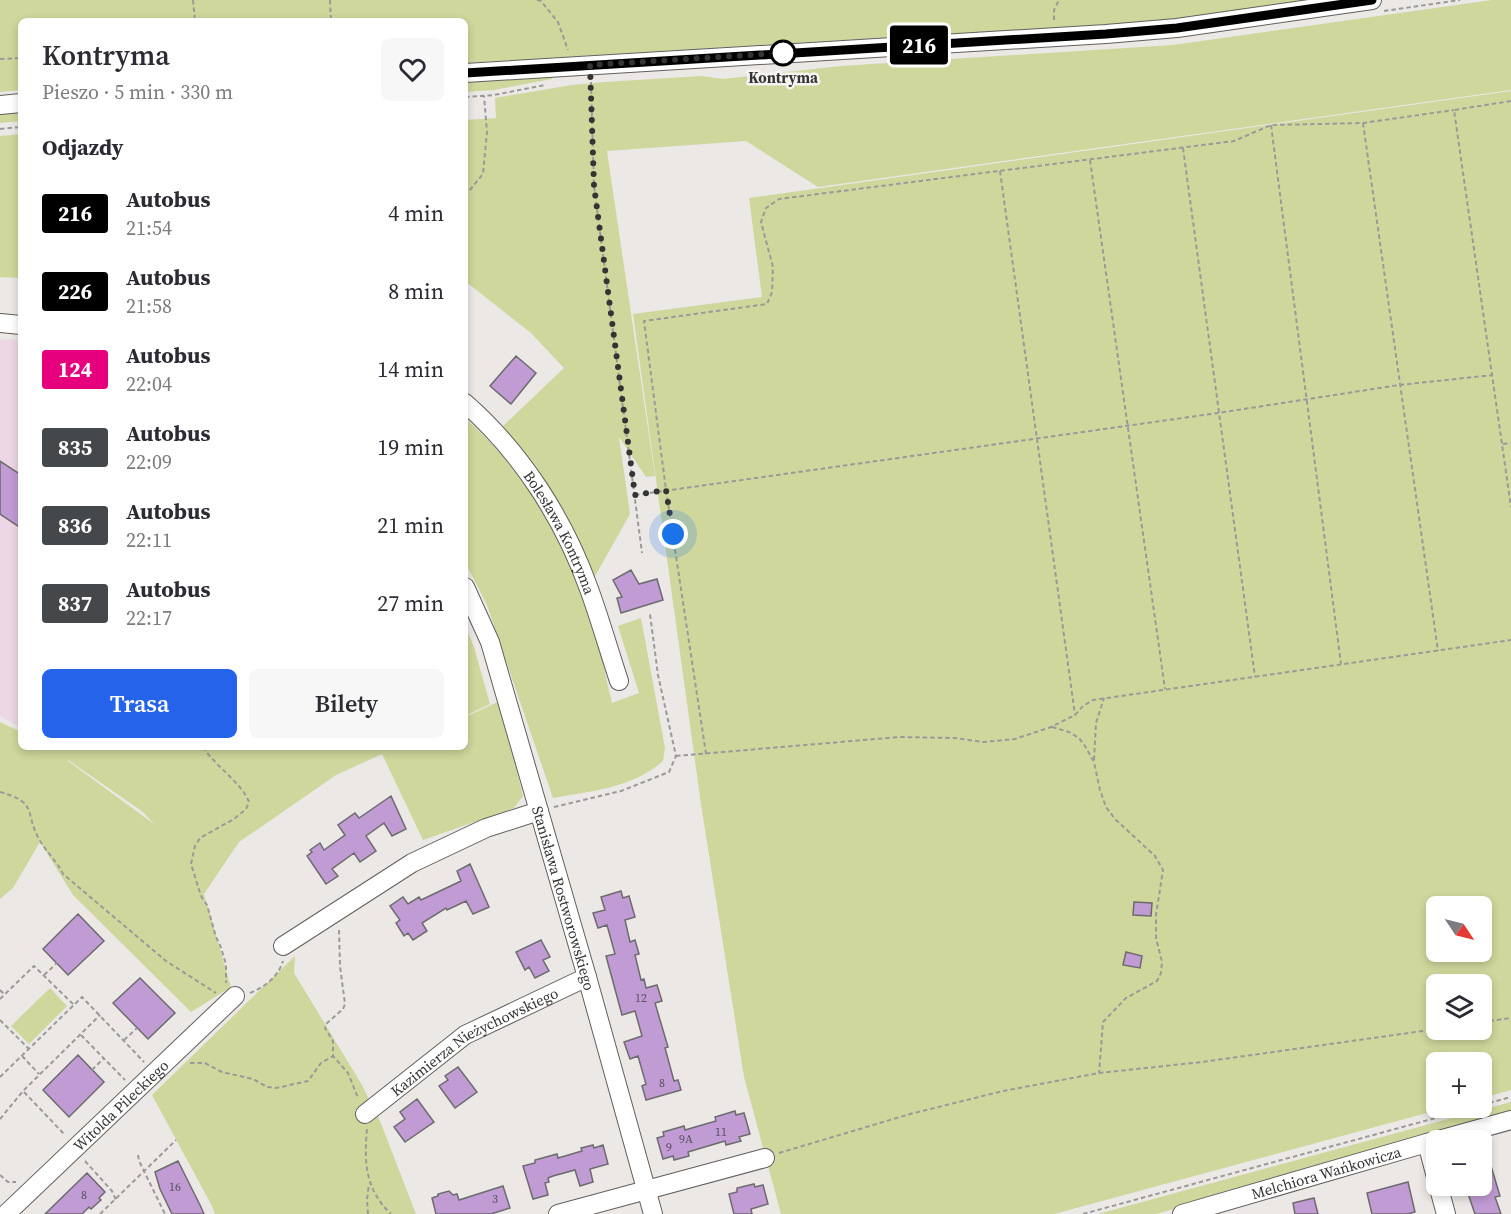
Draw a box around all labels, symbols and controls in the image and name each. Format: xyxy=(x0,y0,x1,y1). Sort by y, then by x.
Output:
line badge: 216 xyxy=(884,26,954,64)
text: 216 xyxy=(902,31,936,60)
text: Kontryma xyxy=(42,36,170,74)
button: heart xyxy=(381,38,444,101)
marker: Kontryma xyxy=(770,40,796,66)
place label: Kontryma xyxy=(748,67,819,88)
text: Pieszo · 5 min · 330 m xyxy=(42,78,233,106)
text: Odjazdy xyxy=(42,132,124,162)
text: Autobus xyxy=(126,184,210,214)
text: 4 min xyxy=(388,198,444,228)
text: 216 xyxy=(58,199,92,228)
text: 21:54 xyxy=(126,214,172,242)
text: Autobus xyxy=(126,262,210,292)
text: 8 min xyxy=(388,276,444,306)
text: 226 xyxy=(58,277,92,306)
text: 21:58 xyxy=(126,292,172,320)
text: Autobus xyxy=(126,340,210,370)
text: 14 min xyxy=(377,354,444,384)
text: 124 xyxy=(58,355,92,384)
text: 22:04 xyxy=(126,370,172,398)
text: Autobus xyxy=(126,418,210,448)
text: 19 min xyxy=(377,432,444,462)
text: 835 xyxy=(58,433,92,462)
text: 22:09 xyxy=(126,448,172,476)
street label: Bolesława Kontryma xyxy=(519,466,601,597)
text: Autobus xyxy=(126,496,210,526)
text: 21 min xyxy=(377,510,444,540)
text: 836 xyxy=(58,511,92,540)
your location xyxy=(658,519,688,549)
text: 22:11 xyxy=(126,526,172,554)
text: Autobus xyxy=(126,574,210,604)
text: 27 min xyxy=(377,588,444,618)
text: 837 xyxy=(58,589,92,618)
text: 22:17 xyxy=(126,604,172,632)
button: Trasa xyxy=(42,669,237,738)
button: Bilety xyxy=(249,669,444,738)
street label: Stanisława Rostworowskiego xyxy=(527,803,601,993)
north arrow xyxy=(1426,896,1492,962)
map controls xyxy=(1426,896,1492,1196)
button: layers xyxy=(1426,974,1492,1040)
street label: Kazimierza Nieżychowskiego xyxy=(386,982,561,1101)
house number: 12 xyxy=(635,990,647,1006)
button: + xyxy=(1426,1052,1492,1118)
street label: Witolda Pileckiego xyxy=(68,1055,173,1156)
house number: 8 xyxy=(659,1075,665,1091)
house number: 11 xyxy=(715,1124,727,1140)
button: − xyxy=(1426,1130,1492,1196)
house number: 9A xyxy=(679,1131,693,1147)
house number: 9 xyxy=(666,1139,672,1155)
street label: Melchiora Wańkowicza xyxy=(1249,1140,1404,1204)
house number: 16 xyxy=(169,1179,181,1195)
house number: 8 xyxy=(81,1187,87,1203)
house number: 3 xyxy=(492,1191,498,1207)

